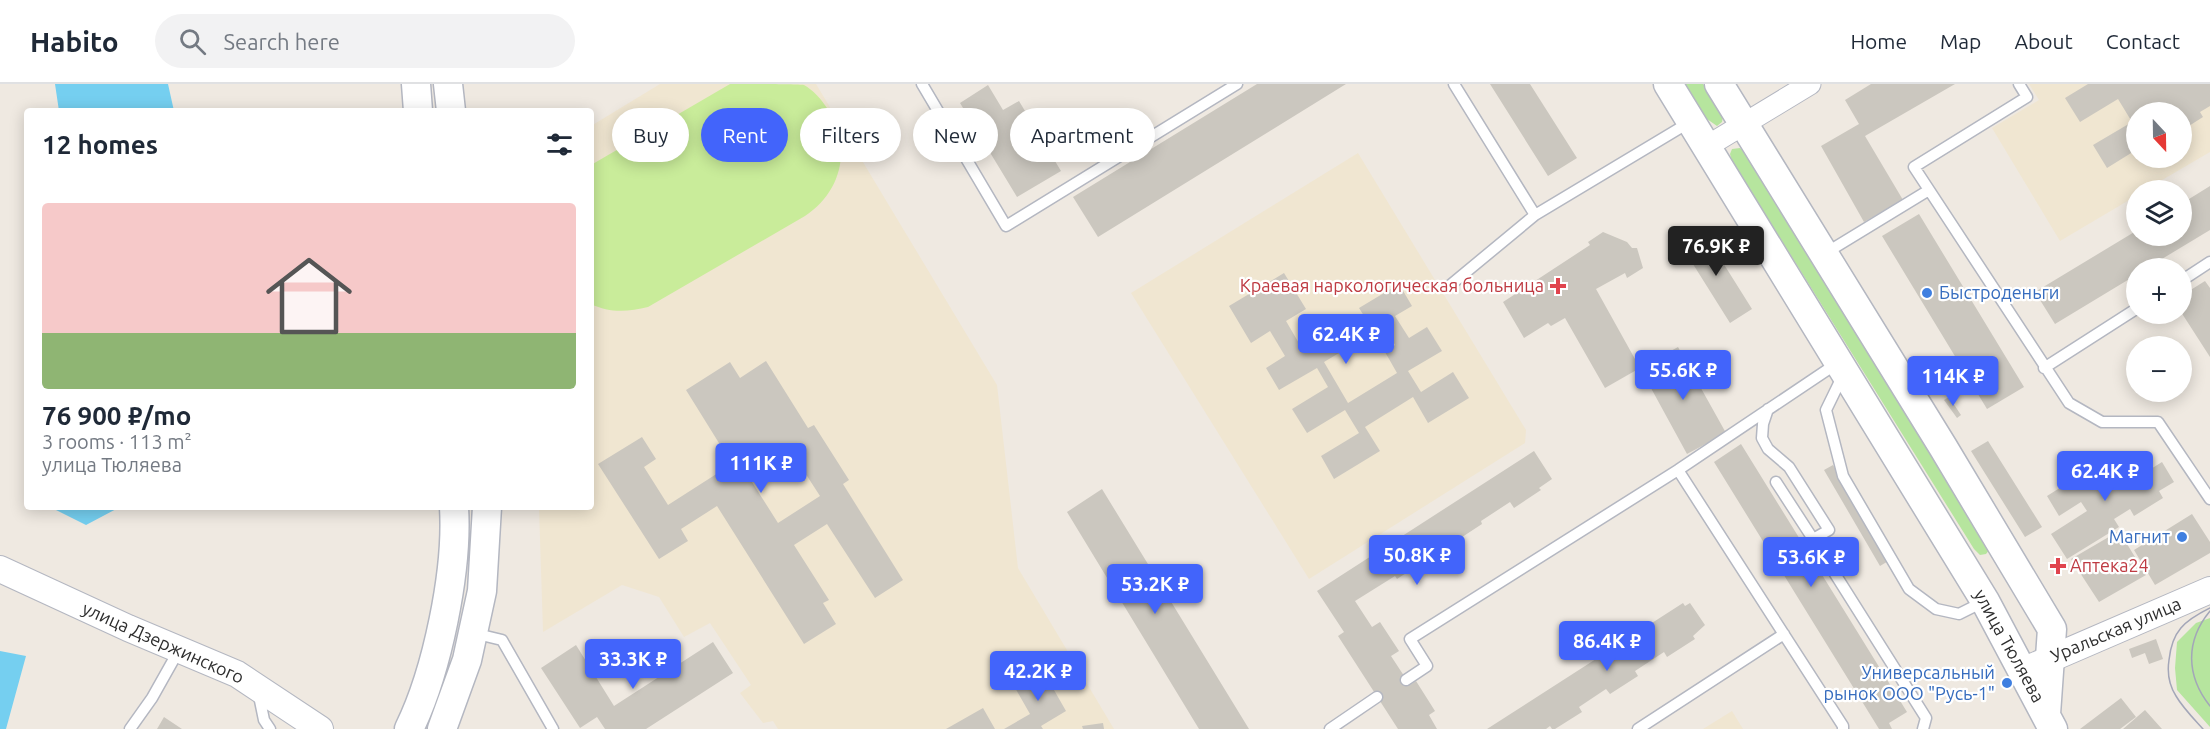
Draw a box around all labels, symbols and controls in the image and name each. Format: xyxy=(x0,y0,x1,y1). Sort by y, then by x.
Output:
search box xyxy=(155,14,575,68)
icon: search xyxy=(176,25,209,58)
text: Habito xyxy=(30,26,119,57)
text: Search here xyxy=(224,29,340,54)
text: Home xyxy=(1850,29,1907,53)
text: Map xyxy=(1940,29,1981,53)
text: About xyxy=(2014,29,2073,53)
text: Contact xyxy=(2106,29,2180,53)
north arrow xyxy=(2126,102,2192,168)
map controls xyxy=(2126,102,2192,402)
chip: Buy xyxy=(612,108,689,162)
chip: Rent xyxy=(701,108,788,162)
chip: Filters xyxy=(800,108,901,162)
chip: New xyxy=(913,108,998,162)
chip: Apartment xyxy=(1010,108,1155,162)
icon: filters xyxy=(543,128,576,161)
text: 12 homes xyxy=(42,130,158,159)
button: layers xyxy=(2126,180,2192,246)
pin: 76.9K ₽ xyxy=(1661,226,1771,277)
text: 76.9K ₽ xyxy=(1682,234,1750,257)
icon: home xyxy=(255,242,363,350)
button: + xyxy=(2126,258,2192,324)
place label: Краевая наркологическая больница xyxy=(1240,275,1544,295)
marker: Краевая наркологическая больница xyxy=(1549,277,1567,295)
place label: Быстроденьги xyxy=(1939,282,2059,302)
marker: Быстроденьги xyxy=(1920,286,1934,300)
pin: 62.4K ₽ xyxy=(1291,314,1401,365)
text: 62.4K ₽ xyxy=(1312,322,1380,345)
button: − xyxy=(2126,336,2192,402)
pin: 55.6K ₽ xyxy=(1628,350,1738,401)
pin: 114K ₽ xyxy=(1904,356,2002,407)
text: 55.6K ₽ xyxy=(1649,358,1717,381)
text: 114K ₽ xyxy=(1921,364,1985,387)
text: 76 900 ₽/mo xyxy=(42,401,191,430)
text: 3 rooms · 113 m² xyxy=(42,430,192,453)
pin: 111K ₽ xyxy=(712,443,810,494)
text: 111K ₽ xyxy=(729,451,793,474)
pin: 62.4K ₽ xyxy=(2050,451,2160,502)
text: улица Тюляева xyxy=(42,453,182,476)
text: 62.4K ₽ xyxy=(2071,459,2139,482)
place label: Магнит xyxy=(2109,526,2170,546)
marker: Магнит xyxy=(2175,530,2189,544)
pin: 50.8K ₽ xyxy=(1362,535,1472,586)
pin: 53.6K ₽ xyxy=(1756,537,1866,588)
text: 50.8K ₽ xyxy=(1383,543,1451,566)
text: 53.6K ₽ xyxy=(1777,545,1845,568)
place label: Аптека24 xyxy=(2070,555,2149,575)
marker: Аптека24 xyxy=(2051,559,2065,573)
pin: 53.2K ₽ xyxy=(1100,564,1210,615)
text: 53.2K ₽ xyxy=(1121,572,1189,595)
street label: улица Тюляева xyxy=(1971,586,2049,705)
street label: Уральская улица xyxy=(2047,593,2184,666)
street label: улица Дзержинского xyxy=(79,597,247,687)
pin: 86.4K ₽ xyxy=(1552,621,1662,672)
text: 86.4K ₽ xyxy=(1573,629,1641,652)
pin: 33.3K ₽ xyxy=(578,639,688,690)
text: 33.3K ₽ xyxy=(599,647,667,670)
pin: 42.2K ₽ xyxy=(983,651,1093,702)
text: 42.2K ₽ xyxy=(1004,659,1072,682)
place label: Универсальный рынок ООО "Русь-1" xyxy=(1824,662,1995,703)
marker: Универсальный рынок ООО "Русь-1" xyxy=(2000,676,2014,690)

